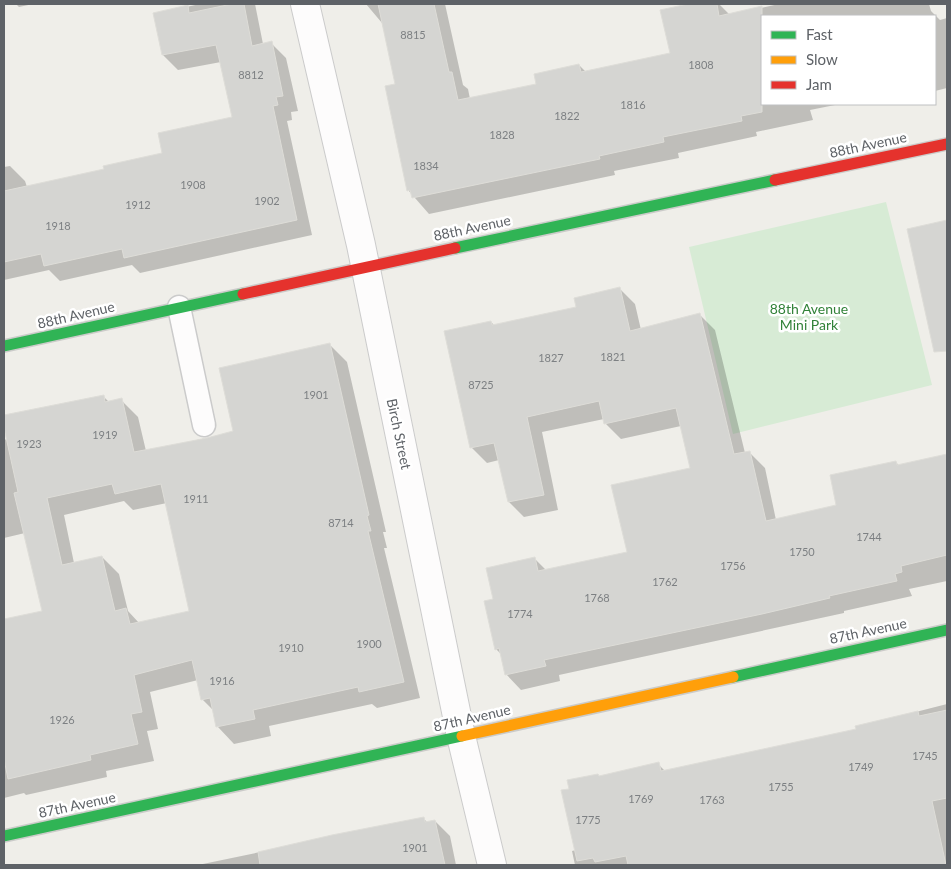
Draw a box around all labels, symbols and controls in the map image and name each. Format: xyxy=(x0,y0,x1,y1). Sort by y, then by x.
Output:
legend xyxy=(761,15,936,105)
text: Fast xyxy=(806,25,833,43)
house number: 8815 xyxy=(400,28,426,41)
text: Slow xyxy=(806,50,838,68)
house number: 1808 xyxy=(688,58,714,71)
house number: 8812 xyxy=(238,68,264,81)
text: Jam xyxy=(806,75,832,93)
house number: 1816 xyxy=(620,98,646,111)
house number: 1822 xyxy=(554,109,580,122)
house number: 1828 xyxy=(489,128,515,141)
street label: 88th Avenue xyxy=(828,128,908,161)
house number: 1834 xyxy=(413,159,439,172)
house number: 1908 xyxy=(180,178,206,191)
house number: 1902 xyxy=(254,194,280,207)
house number: 1912 xyxy=(125,198,151,211)
street label: 88th Avenue xyxy=(432,211,512,244)
house number: 1918 xyxy=(45,219,71,232)
street label: 88th Avenue xyxy=(36,297,116,332)
park label: 88th Avenue Mini Park xyxy=(770,300,848,333)
house number: 1821 xyxy=(600,350,626,363)
house number: 1827 xyxy=(538,351,564,364)
house number: 8725 xyxy=(468,378,494,391)
house number: 1901 xyxy=(303,388,329,401)
street label: Birch Street xyxy=(384,397,415,471)
house number: 1919 xyxy=(92,428,118,441)
house number: 1923 xyxy=(16,437,42,450)
house number: 1911 xyxy=(183,492,209,505)
house number: 8714 xyxy=(328,516,354,529)
house number: 1744 xyxy=(856,530,882,543)
house number: 1750 xyxy=(789,545,815,558)
house number: 1756 xyxy=(720,559,746,572)
house number: 1762 xyxy=(652,575,678,588)
house number: 1768 xyxy=(584,591,610,604)
house number: 1774 xyxy=(507,607,533,620)
street label: 87th Avenue xyxy=(828,614,908,647)
house number: 1900 xyxy=(356,637,382,650)
house number: 1910 xyxy=(278,641,304,654)
house number: 1916 xyxy=(209,674,235,687)
street label: 87th Avenue xyxy=(432,700,512,735)
house number: 1926 xyxy=(49,713,75,726)
house number: 1745 xyxy=(912,749,938,762)
house number: 1749 xyxy=(848,760,874,773)
house number: 1755 xyxy=(768,780,794,793)
street label: 87th Avenue xyxy=(37,788,117,821)
house number: 1769 xyxy=(628,792,654,805)
house number: 1763 xyxy=(699,793,725,806)
house number: 1775 xyxy=(575,813,601,826)
house number: 1901 xyxy=(402,841,428,854)

